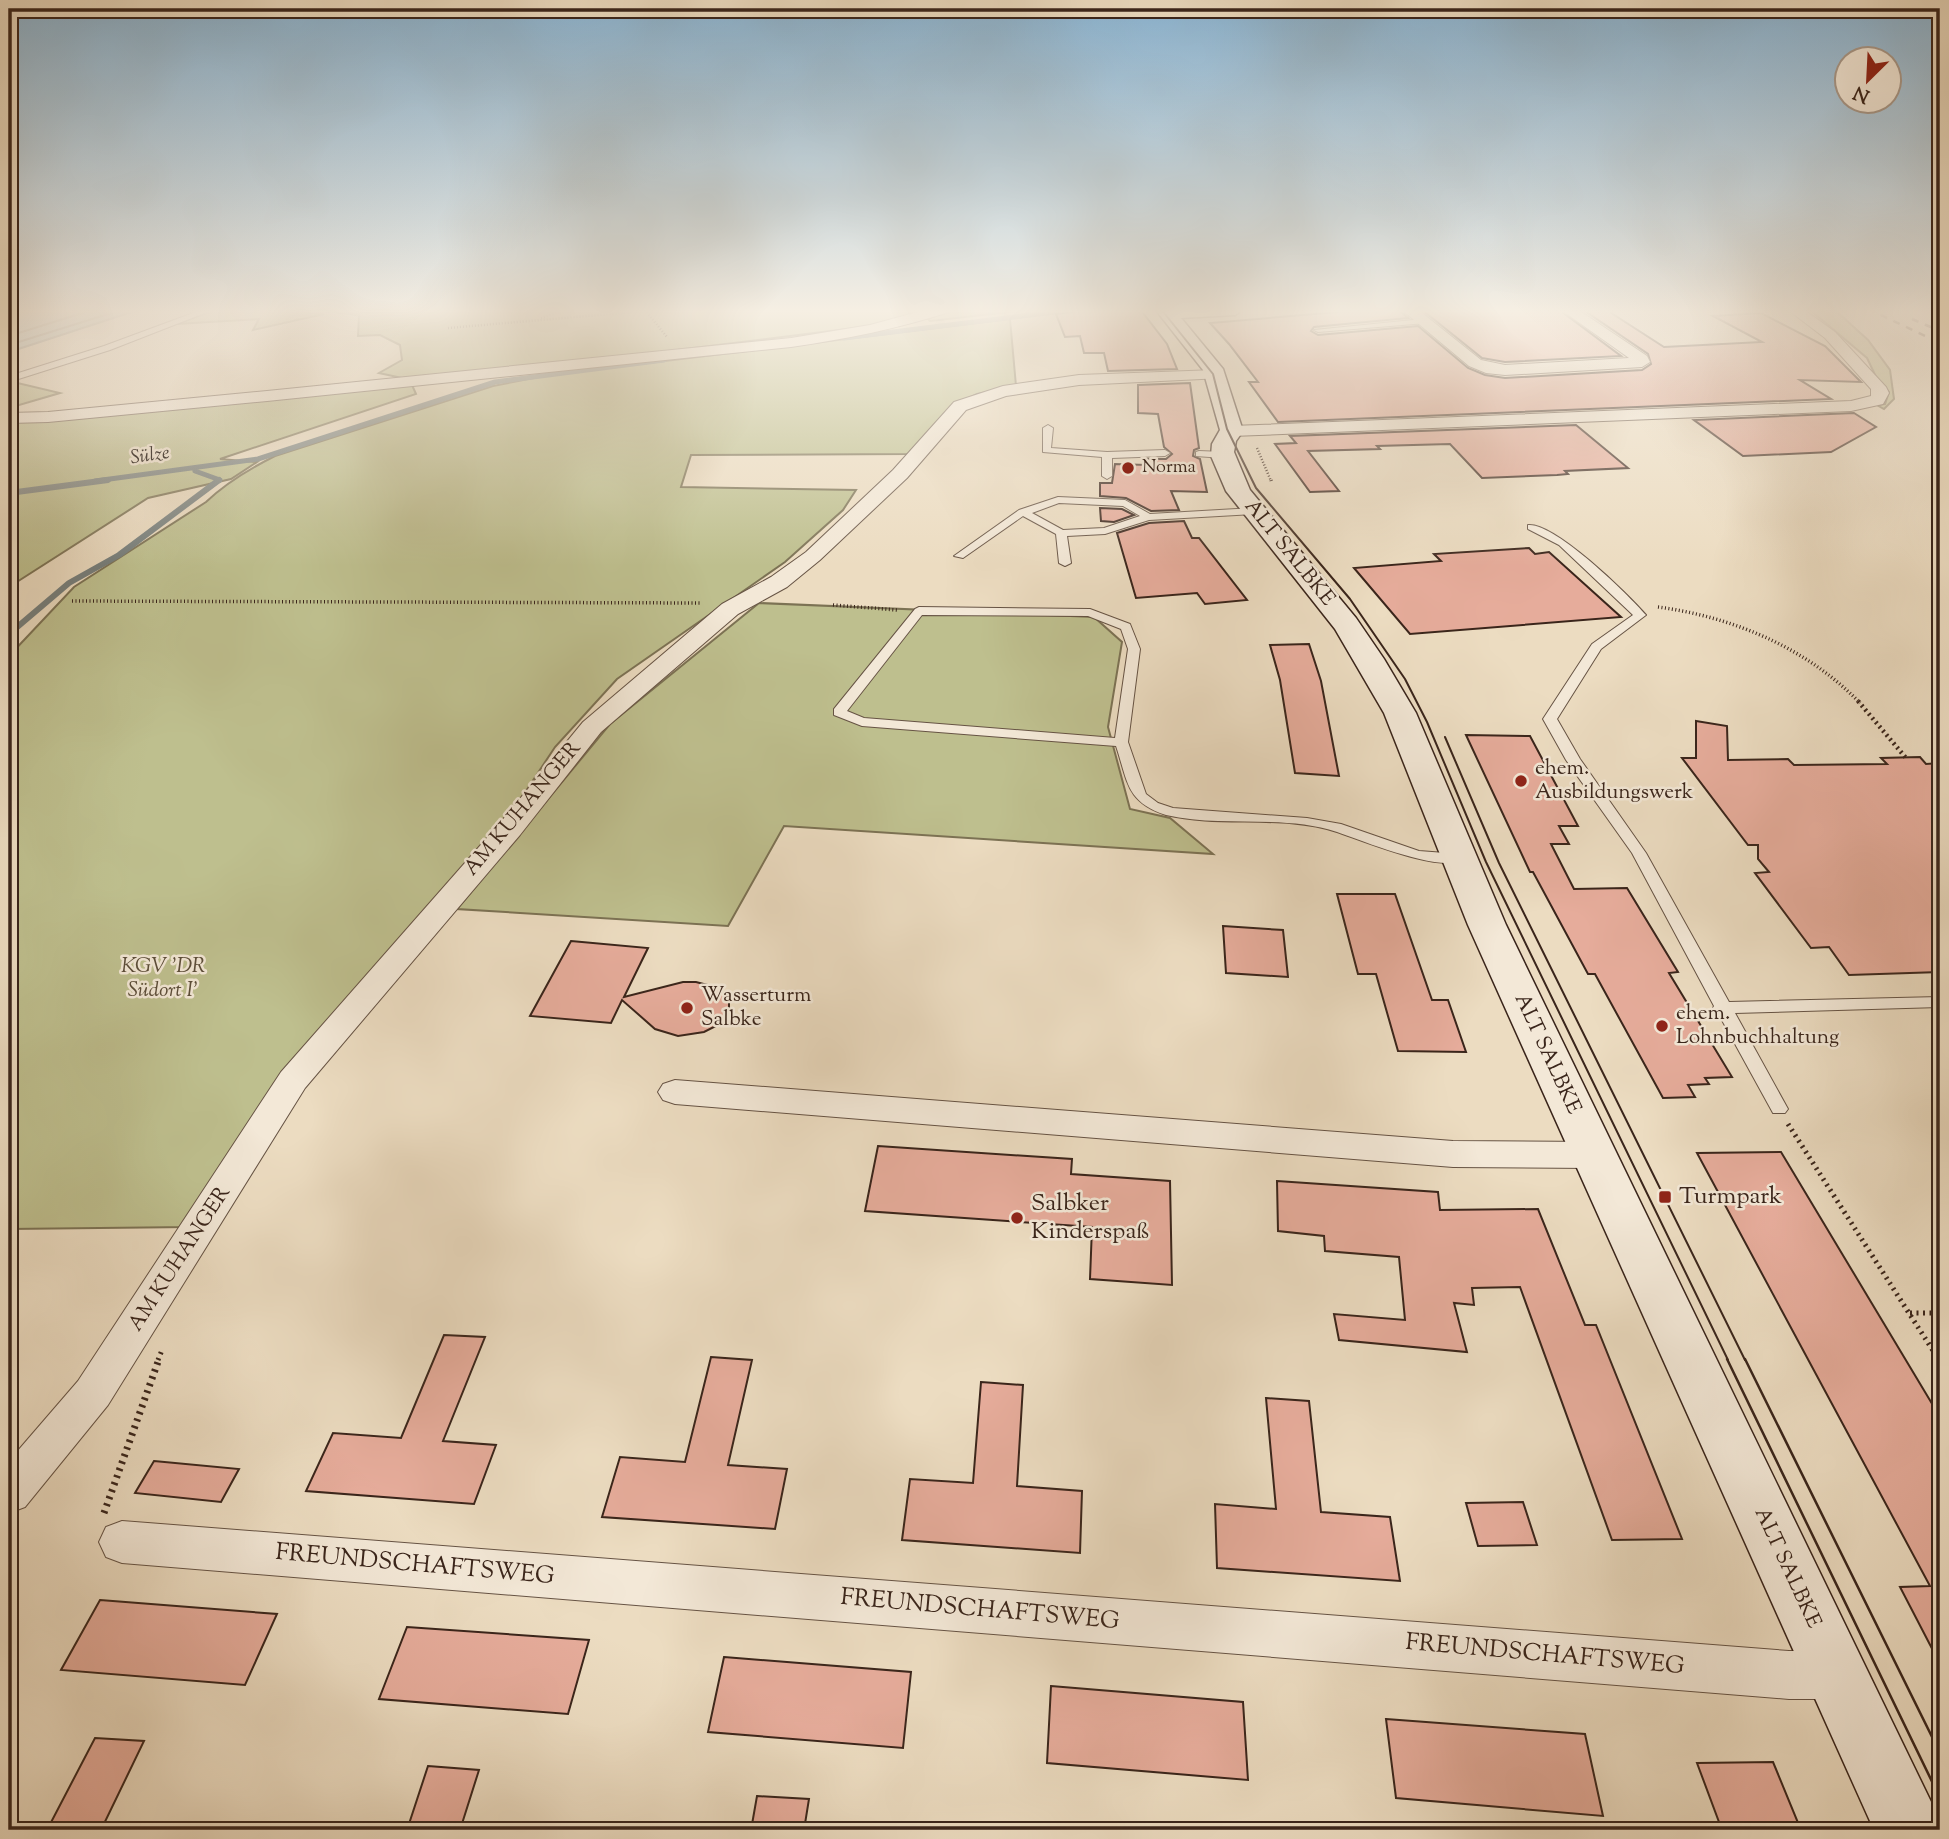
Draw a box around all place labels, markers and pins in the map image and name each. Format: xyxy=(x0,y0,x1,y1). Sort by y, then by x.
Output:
place label: Norma xyxy=(1142,455,1196,481)
marker: Norma xyxy=(1120,460,1136,476)
place label: ehem. Ausbildungswerk xyxy=(1535,754,1694,808)
marker: ehem. Ausbildungswerk xyxy=(1513,773,1529,789)
place label: Wasserturm Salbke xyxy=(701,981,811,1035)
place label: ehem. Lohnbuchhaltung xyxy=(1676,999,1839,1053)
marker: Wasserturm Salbke xyxy=(679,1000,695,1016)
marker: ehem. Lohnbuchhaltung xyxy=(1654,1018,1670,1034)
place label: Turmpark xyxy=(1679,1180,1782,1214)
place label: Salbker Kinderspaß xyxy=(1031,1187,1149,1249)
marker: Turmpark xyxy=(1657,1189,1673,1205)
marker: Salbker Kinderspaß xyxy=(1009,1210,1025,1226)

